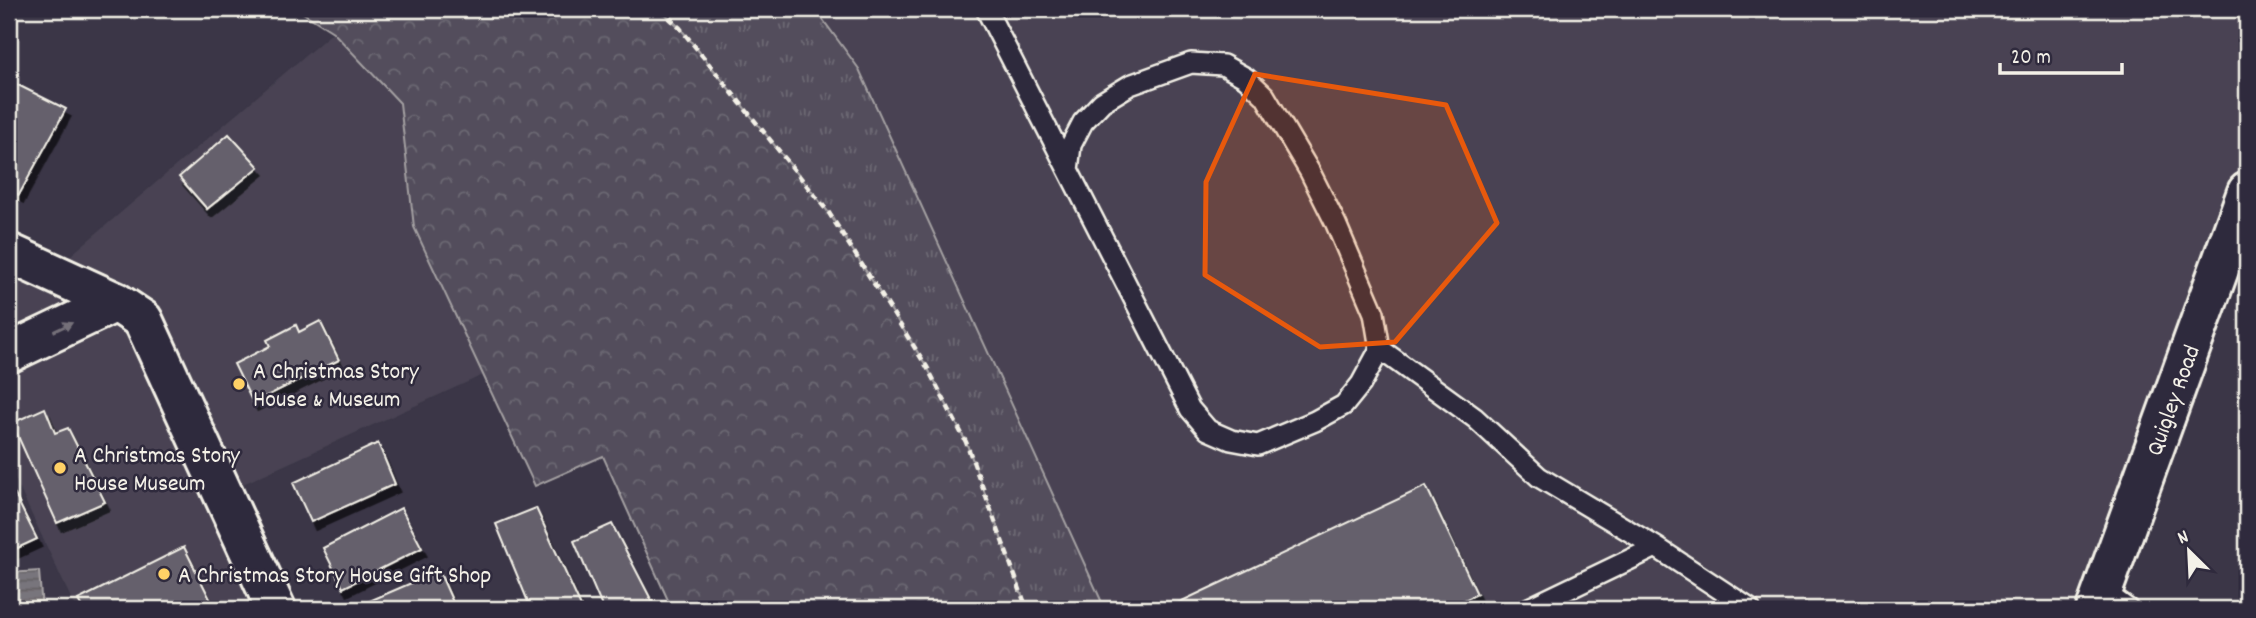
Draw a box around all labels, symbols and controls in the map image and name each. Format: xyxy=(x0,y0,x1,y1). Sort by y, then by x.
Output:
scale bar xyxy=(2000,32,2123,76)
text: 20 m xyxy=(2011,44,2051,74)
one-way arrow xyxy=(53,321,73,333)
street label: Quigley Road xyxy=(2139,341,2211,461)
place label: A Christmas Story House & Museum xyxy=(253,356,420,418)
marker: A Christmas Story House & Museum xyxy=(231,376,247,392)
place label: A Christmas Story House Museum xyxy=(74,440,241,502)
marker: A Christmas Story House Museum xyxy=(52,460,68,476)
north arrow xyxy=(2154,516,2224,586)
text: N xyxy=(2174,524,2193,553)
place label: A Christmas Story House Gift Shop xyxy=(178,560,491,594)
marker: A Christmas Story House Gift Shop xyxy=(156,566,172,582)

